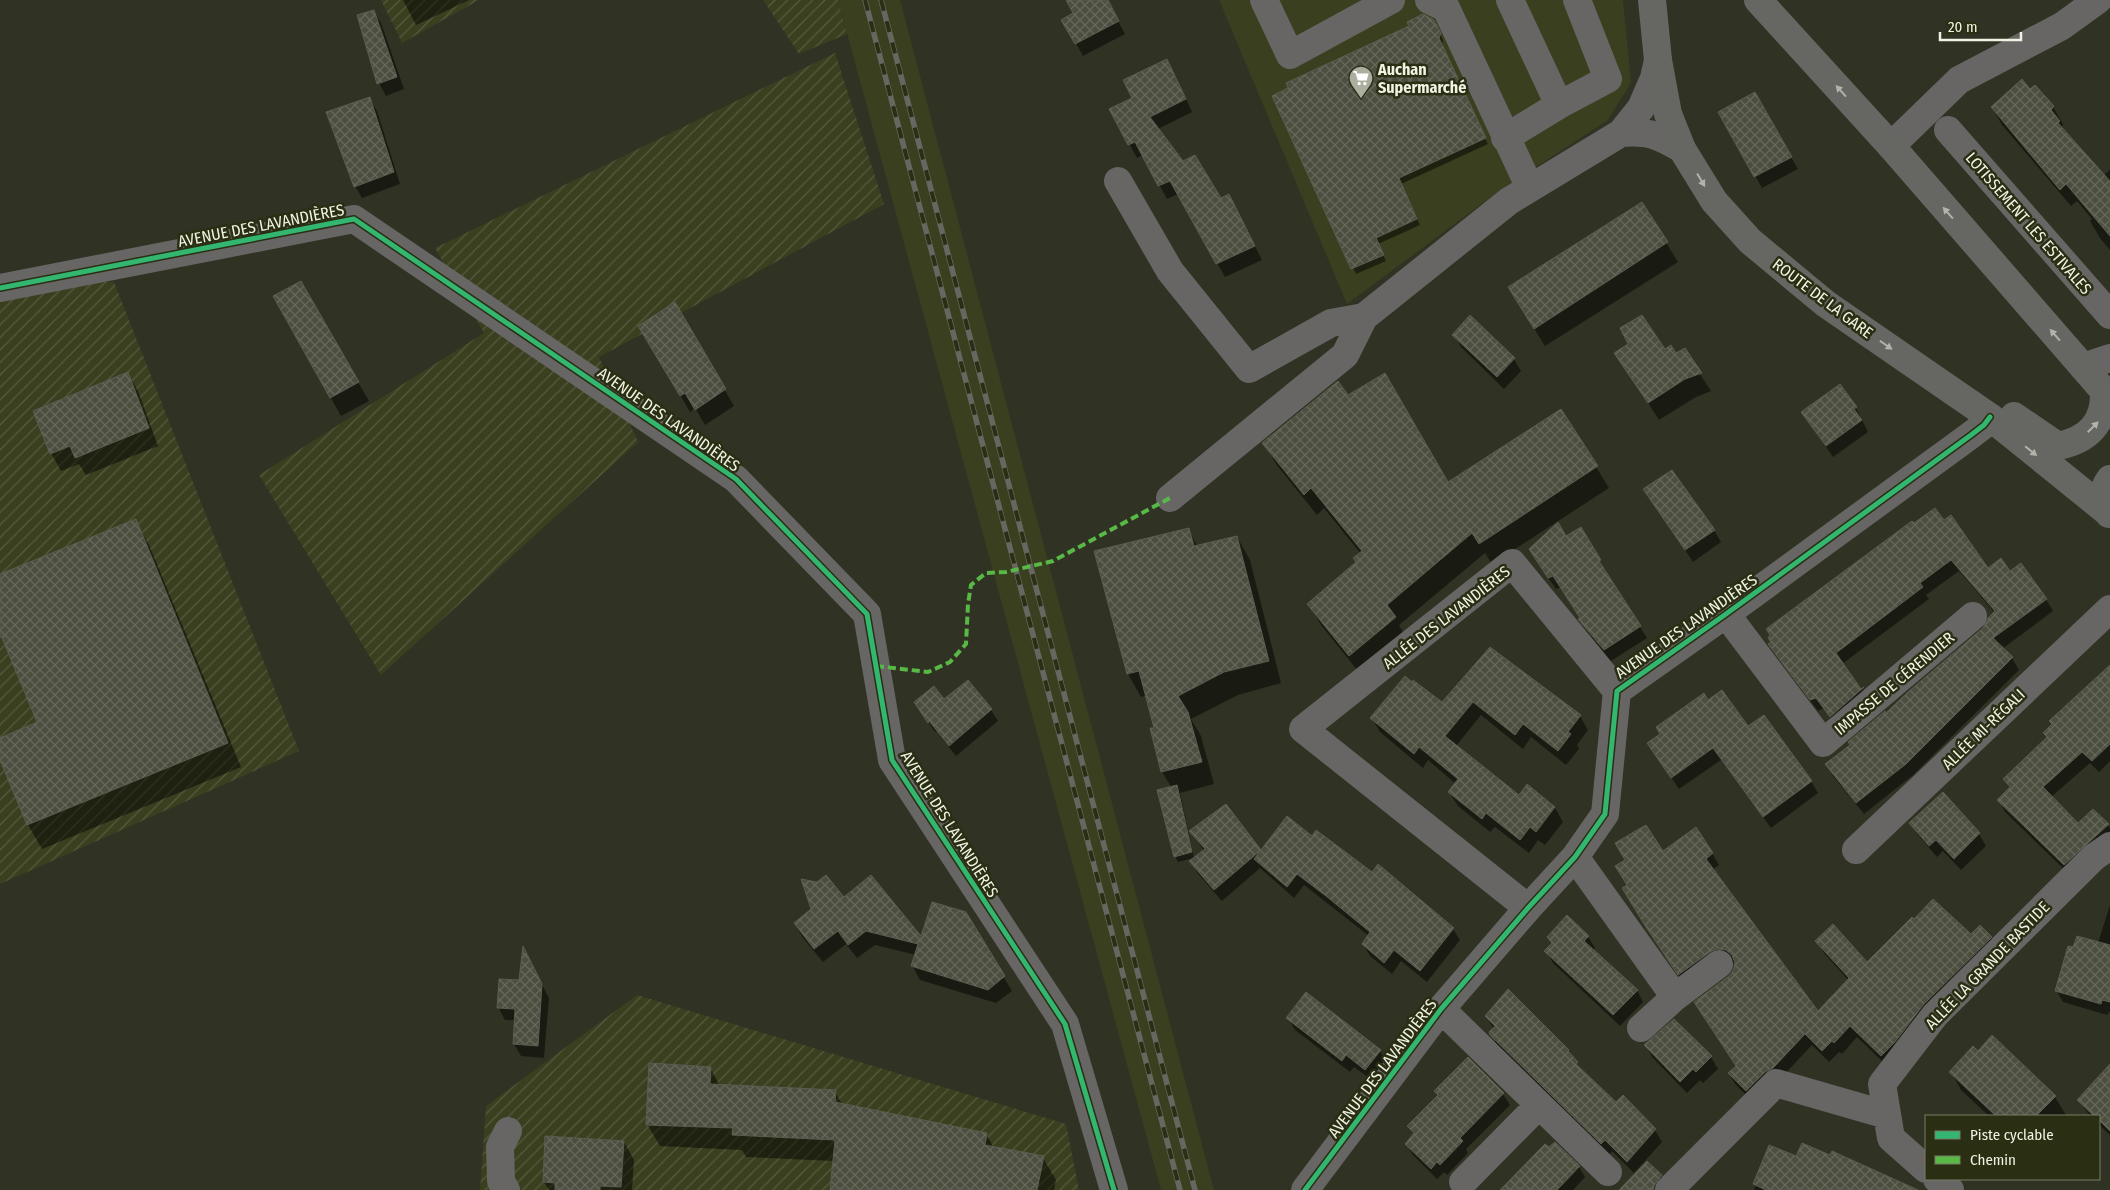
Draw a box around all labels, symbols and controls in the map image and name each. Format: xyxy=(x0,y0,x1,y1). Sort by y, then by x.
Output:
scale bar xyxy=(1940,10,2021,42)
text: 20 m xyxy=(1948,18,1978,36)
place label: Auchan Supermarché xyxy=(1377,60,1466,97)
supermarket icon: Auchan Supermarché xyxy=(1348,65,1374,99)
one-way arrow xyxy=(1835,85,1846,98)
street label: LOTISSEMENT LES ESTIVALES xyxy=(1962,149,2095,298)
one-way arrow xyxy=(1696,173,1705,186)
street label: AVENUE DES LAVANDIÈRES xyxy=(176,200,346,251)
one-way arrow xyxy=(1943,206,1954,219)
street label: ROUTE DE LA GARE xyxy=(1769,255,1876,342)
one-way arrow xyxy=(2049,330,2061,342)
one-way arrow xyxy=(1879,340,1892,350)
street label: AVENUE DES LAVANDIÈRES xyxy=(594,363,743,476)
one-way arrow xyxy=(2087,421,2099,433)
one-way arrow xyxy=(2024,445,2037,456)
street label: ALLÉE DES LAVANDIÈRES xyxy=(1379,562,1514,673)
street label: AVENUE DES LAVANDIÈRES xyxy=(1612,570,1761,683)
street label: IMPASSE DE CÉRENDIER xyxy=(1831,628,1958,739)
street label: ALLÉE MI-RÉGALI xyxy=(1938,685,2029,774)
street label: AVENUE DES LAVANDIÈRES xyxy=(897,748,1002,901)
street label: ALLÉE LA GRANDE BASTIDE xyxy=(1921,898,2053,1033)
street label: AVENUE DES LAVANDIÈRES xyxy=(1324,995,1441,1141)
legend xyxy=(1925,1115,2100,1180)
text: Piste cyclable xyxy=(1970,1126,2054,1144)
text: Chemin xyxy=(1970,1151,2016,1169)

